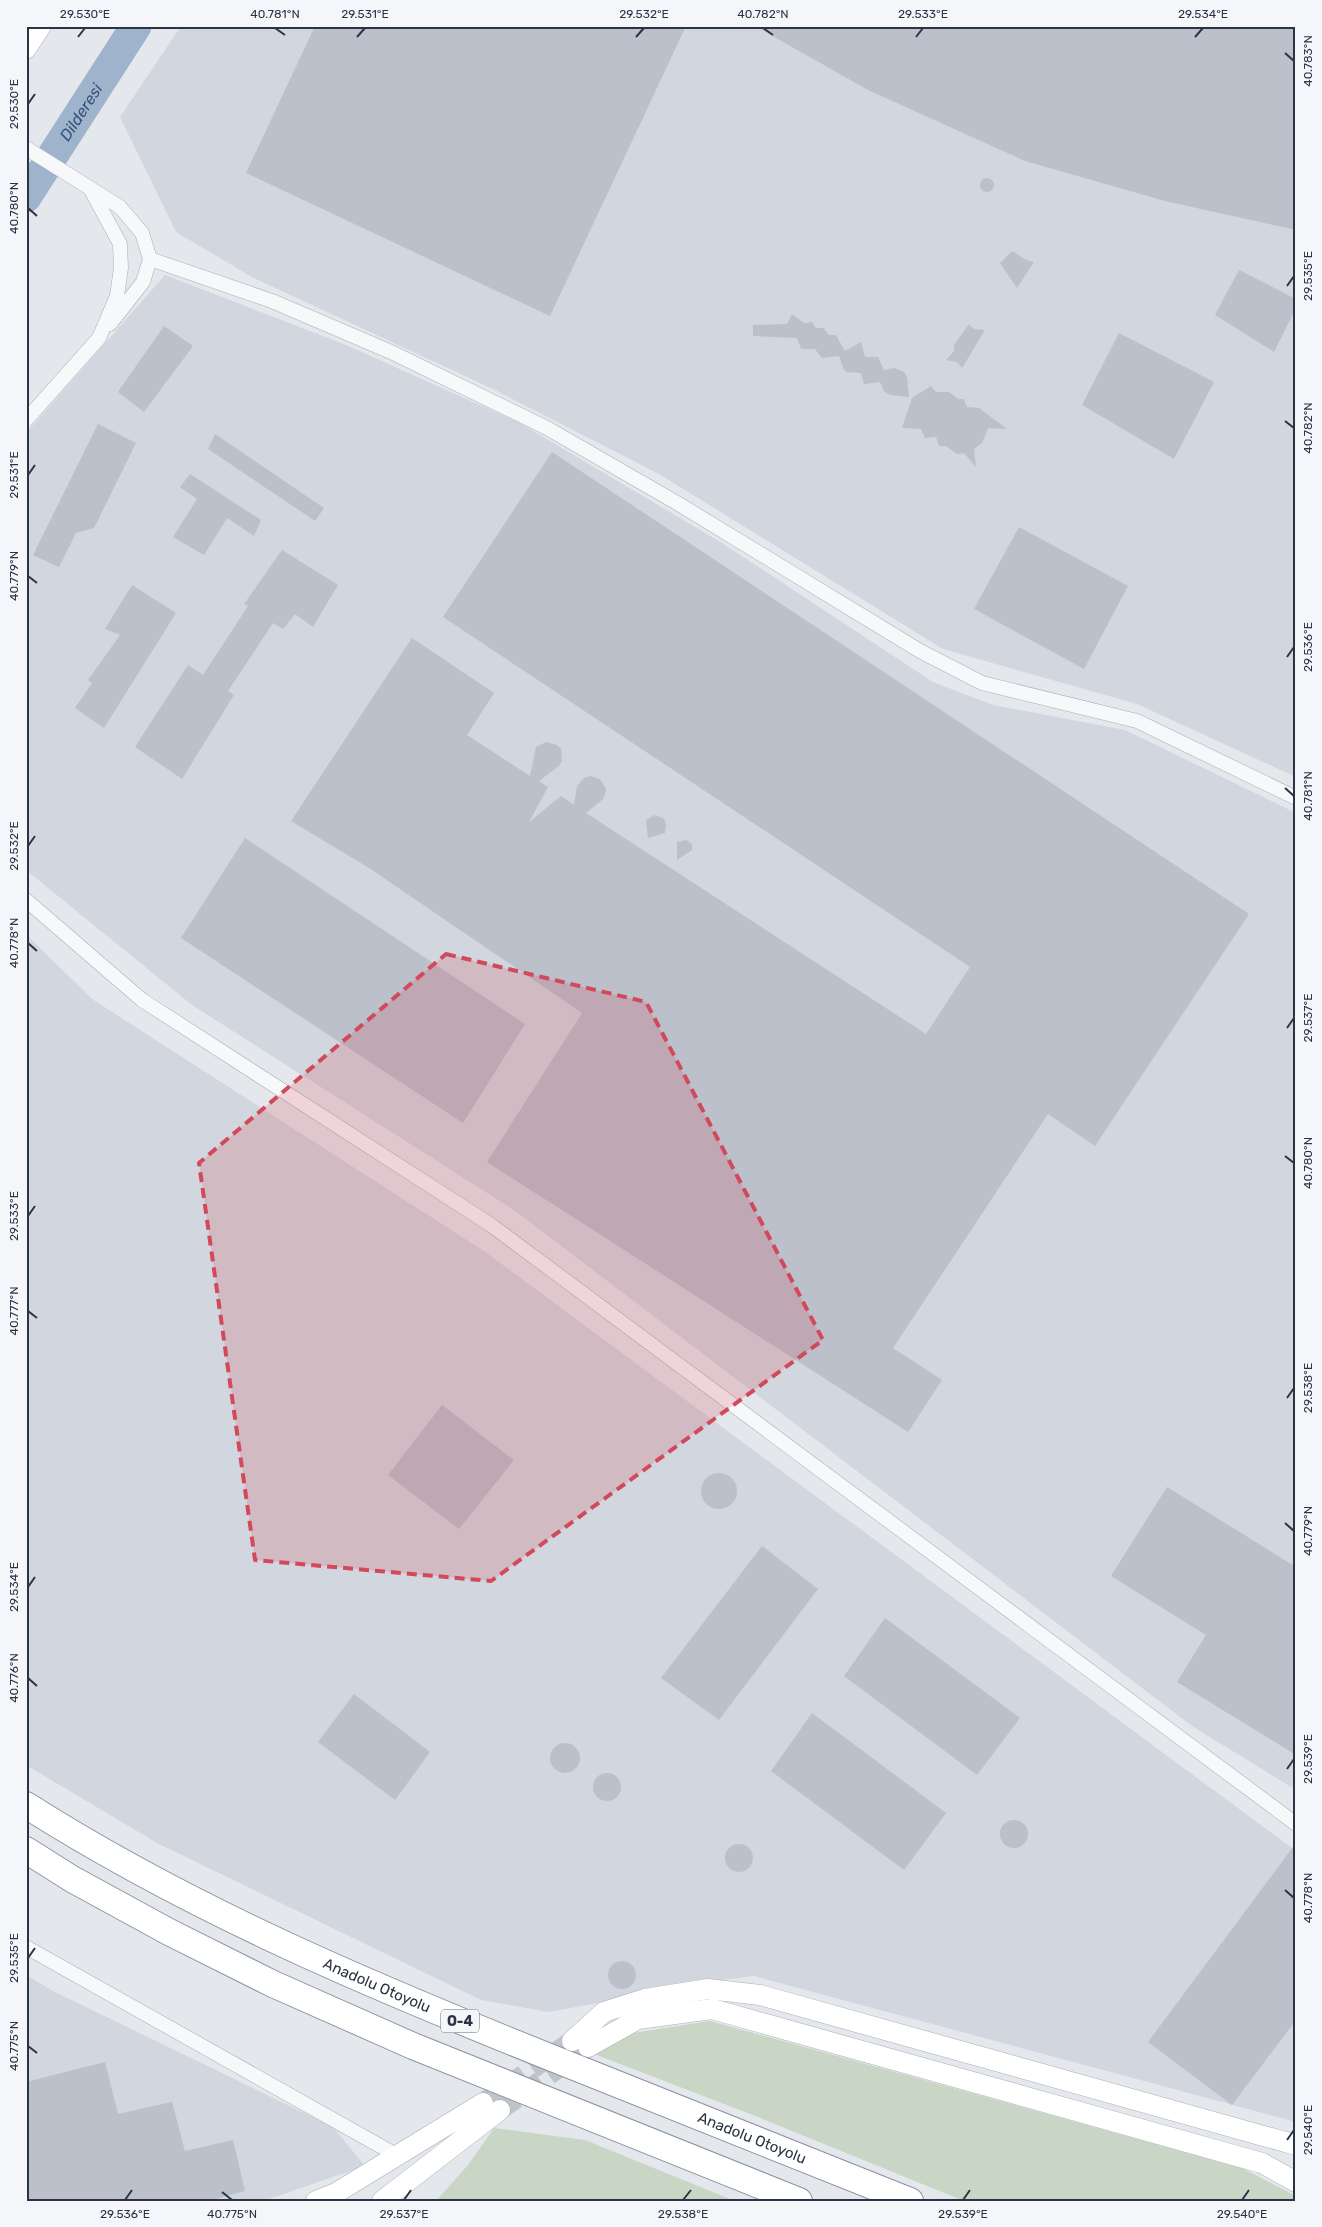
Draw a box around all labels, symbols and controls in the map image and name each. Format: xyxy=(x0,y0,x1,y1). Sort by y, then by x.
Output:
text: 29.530°E xyxy=(60,7,110,21)
text: 40.781°N xyxy=(250,7,300,21)
text: 29.531°E xyxy=(341,7,389,21)
text: 29.532°E xyxy=(619,7,669,21)
text: 40.782°N xyxy=(737,7,789,21)
text: 29.533°E xyxy=(898,7,948,21)
text: 29.534°E xyxy=(1178,7,1228,21)
text: 40.783°N xyxy=(1301,35,1315,87)
text: 29.530°E xyxy=(7,79,21,129)
water label: Dilderesi xyxy=(56,79,107,144)
text: 40.780°N xyxy=(7,182,21,234)
text: 29.535°E xyxy=(1301,251,1315,301)
text: 40.782°N xyxy=(1301,402,1315,454)
text: 29.531°E xyxy=(7,451,21,499)
text: 40.779°N xyxy=(7,551,21,601)
text: 29.536°E xyxy=(1301,622,1315,672)
text: 40.781°N xyxy=(1301,771,1315,821)
text: 29.532°E xyxy=(7,821,21,871)
text: 40.778°N xyxy=(7,918,21,968)
text: 29.537°E xyxy=(1301,994,1315,1042)
text: 40.780°N xyxy=(1301,1137,1315,1189)
text: 29.533°E xyxy=(7,1191,21,1241)
text: 40.777°N xyxy=(7,1286,21,1336)
text: 29.538°E xyxy=(1301,1363,1315,1413)
text: 40.779°N xyxy=(1301,1506,1315,1556)
text: 29.534°E xyxy=(7,1562,21,1612)
text: 40.776°N xyxy=(7,1653,21,1703)
text: 29.539°E xyxy=(1301,1734,1315,1784)
text: 40.778°N xyxy=(1301,1873,1315,1923)
text: 29.535°E xyxy=(7,1933,21,1983)
street label: Anadolu Otoyolu xyxy=(320,1954,433,2017)
road number: O-4 xyxy=(441,2010,479,2032)
text: 40.775°N xyxy=(7,2021,21,2071)
text: 29.540°E xyxy=(1301,2105,1315,2155)
street label: Anadolu Otoyolu xyxy=(695,2108,809,2168)
text: 29.536°E xyxy=(100,2207,150,2221)
text: 40.775°N xyxy=(207,2207,257,2221)
text: 29.537°E xyxy=(380,2207,428,2221)
text: 29.538°E xyxy=(658,2207,708,2221)
text: 29.539°E xyxy=(938,2207,988,2221)
text: 29.540°E xyxy=(1217,2207,1267,2221)

